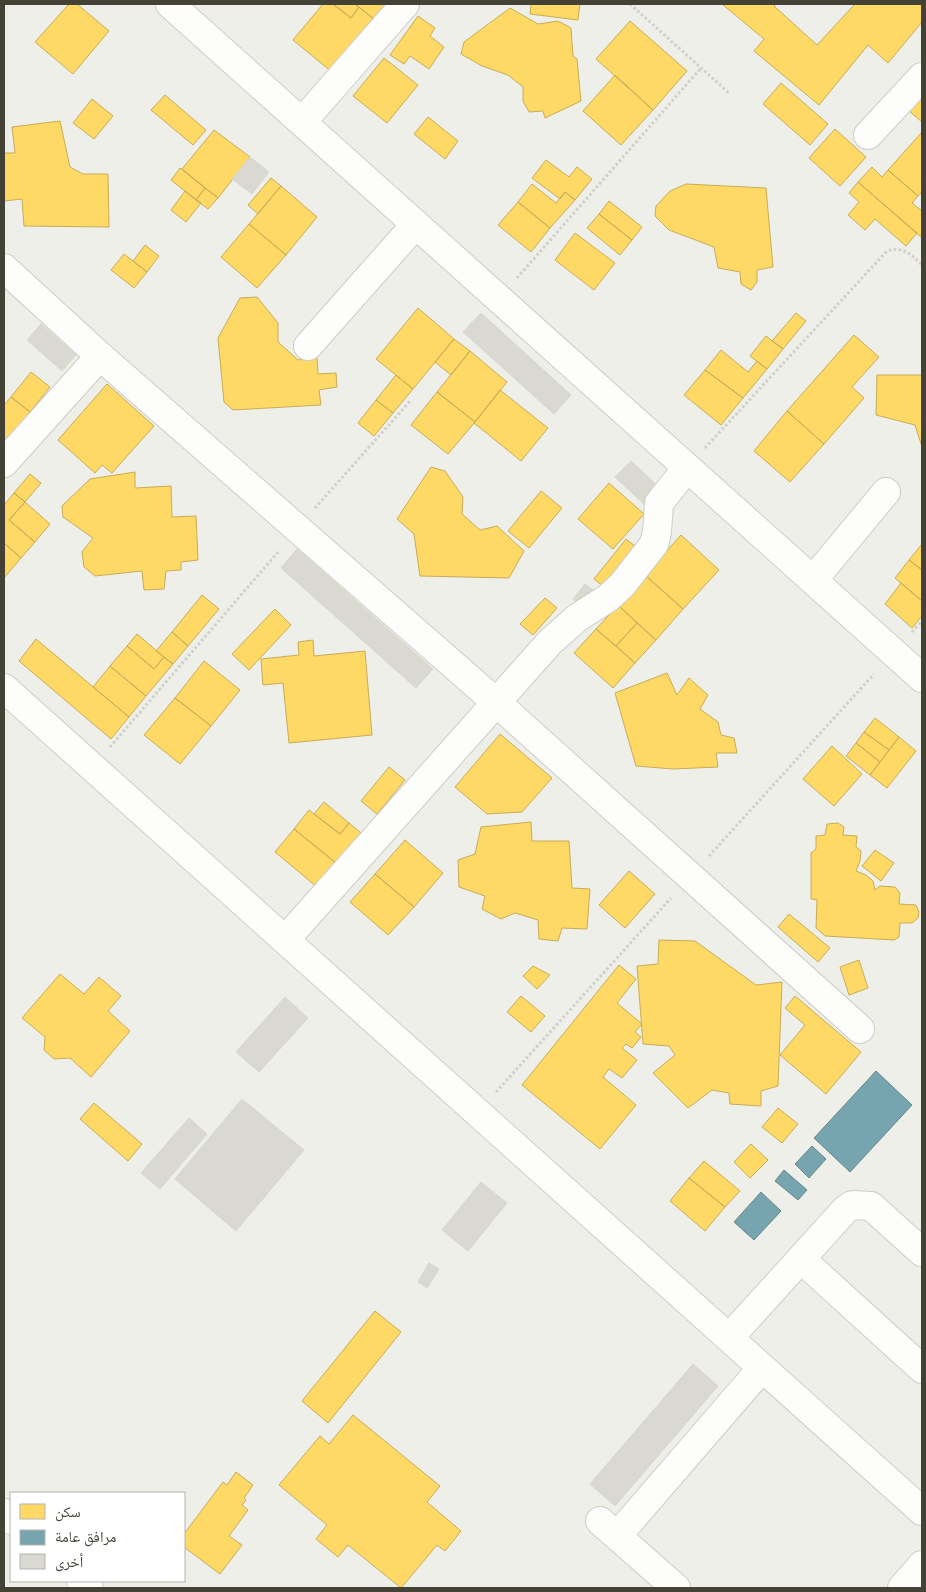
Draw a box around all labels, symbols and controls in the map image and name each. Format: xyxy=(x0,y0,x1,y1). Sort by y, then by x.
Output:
legend xyxy=(10,1492,185,1582)
text: سكن xyxy=(55,1503,81,1522)
text: مرافق عامة xyxy=(55,1528,117,1547)
text: أخرى xyxy=(55,1553,84,1572)

